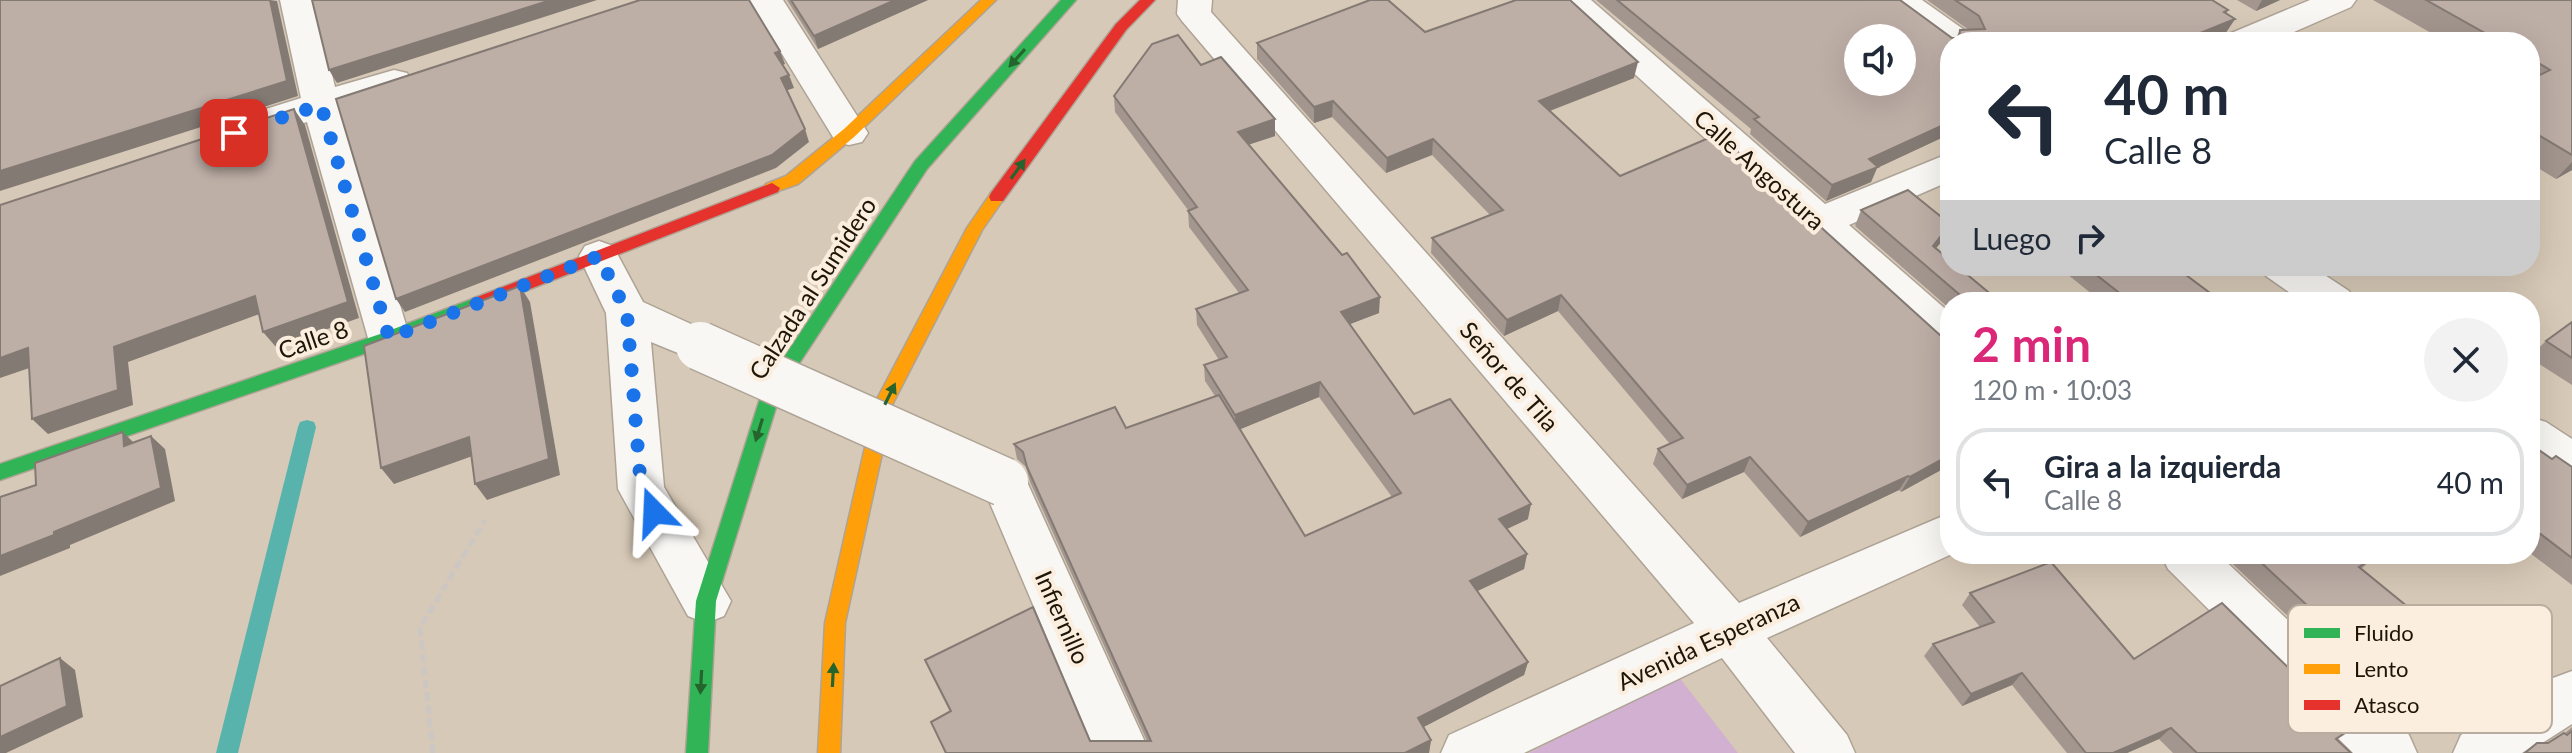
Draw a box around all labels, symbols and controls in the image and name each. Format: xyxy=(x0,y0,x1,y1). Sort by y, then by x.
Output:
map controls xyxy=(1844,24,1916,96)
button: sound xyxy=(1844,24,1916,96)
one-way arrow xyxy=(1008,48,1026,68)
text: 40 m xyxy=(2104,60,2229,127)
icon: left xyxy=(1972,64,2076,168)
pin xyxy=(200,99,268,167)
street label: Calle Angostura xyxy=(1689,103,1831,235)
icon: arrive xyxy=(212,111,256,155)
text: Calle 8 xyxy=(2104,128,2212,172)
one-way arrow xyxy=(1010,158,1025,179)
street label: Calzada al Sumidero xyxy=(742,192,882,384)
icon: right xyxy=(2068,216,2112,260)
text: Luego xyxy=(1972,220,2052,256)
street label: Calle 8 xyxy=(274,314,352,364)
street label: Señor de Tila xyxy=(1454,315,1566,437)
text: 2 min xyxy=(1972,315,2091,372)
button: close xyxy=(2424,318,2508,402)
text: 120 m · 10:03 xyxy=(1972,374,2132,406)
one-way arrow xyxy=(883,382,897,406)
one-way arrow xyxy=(752,419,765,443)
text: Gira a la izquierda xyxy=(2044,448,2281,484)
icon: left xyxy=(1976,460,2020,504)
text: 40 m xyxy=(2437,464,2504,500)
position arrow xyxy=(612,470,696,554)
text: Calle 8 xyxy=(2044,484,2122,516)
street label: Infiernillo xyxy=(1030,566,1096,668)
street label: Avenida Esperanza xyxy=(1612,586,1804,696)
legend xyxy=(2288,605,2552,733)
text: Fluido xyxy=(2354,619,2414,646)
text: Lento xyxy=(2354,655,2409,682)
one-way arrow xyxy=(826,662,839,687)
one-way arrow xyxy=(694,670,707,695)
text: Atasco xyxy=(2354,691,2419,718)

